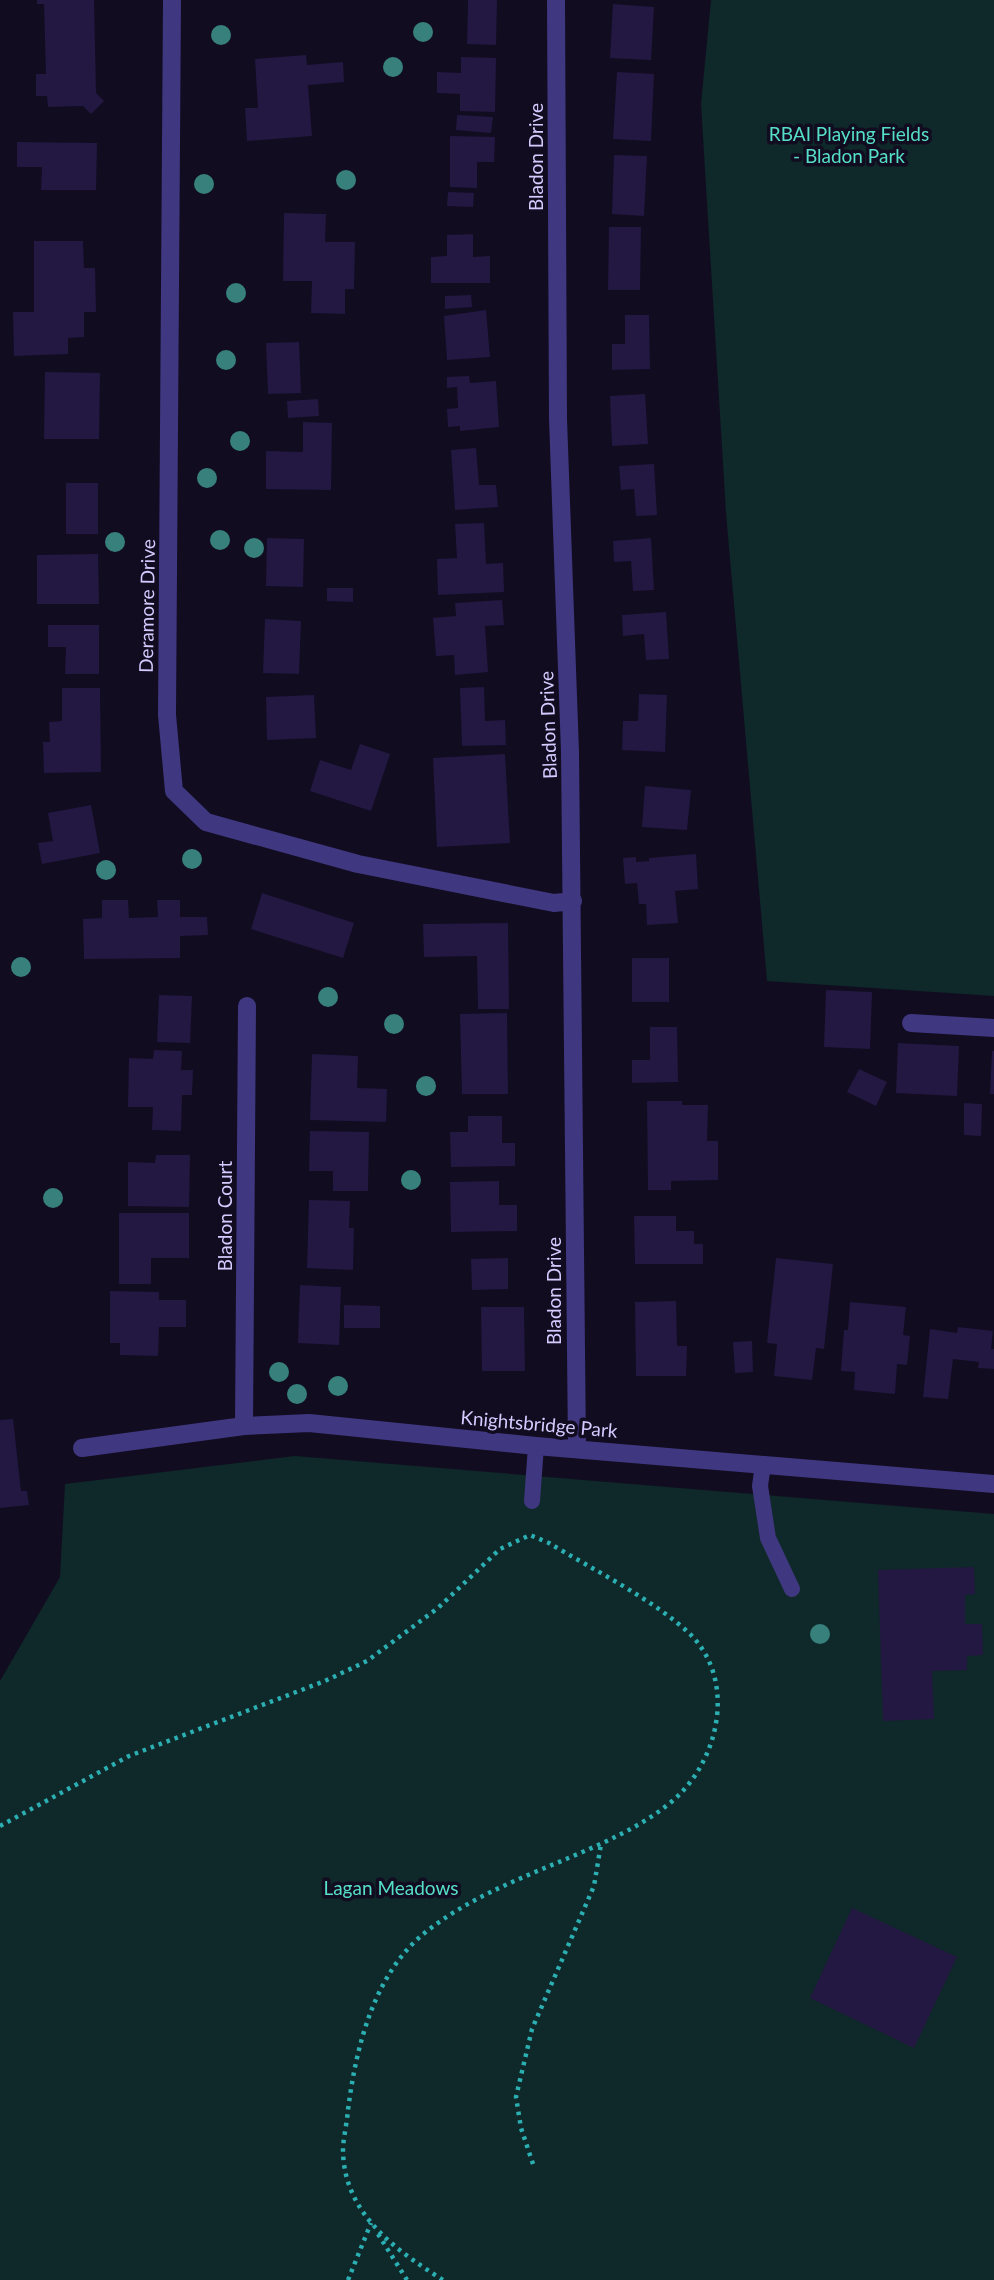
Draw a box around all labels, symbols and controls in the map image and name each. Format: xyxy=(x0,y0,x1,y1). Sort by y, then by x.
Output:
street label: Bladon Drive xyxy=(524,103,547,211)
park label: RBAI Playing Fields - Bladon Park xyxy=(769,122,929,167)
street label: Deramore Drive xyxy=(134,539,159,673)
street label: Bladon Drive xyxy=(534,671,561,779)
street label: Bladon Court xyxy=(213,1161,236,1271)
street label: Bladon Drive xyxy=(542,1237,565,1345)
street label: Knightsbridge Park xyxy=(460,1405,619,1442)
park label: Lagan Meadows xyxy=(323,1876,459,1899)

